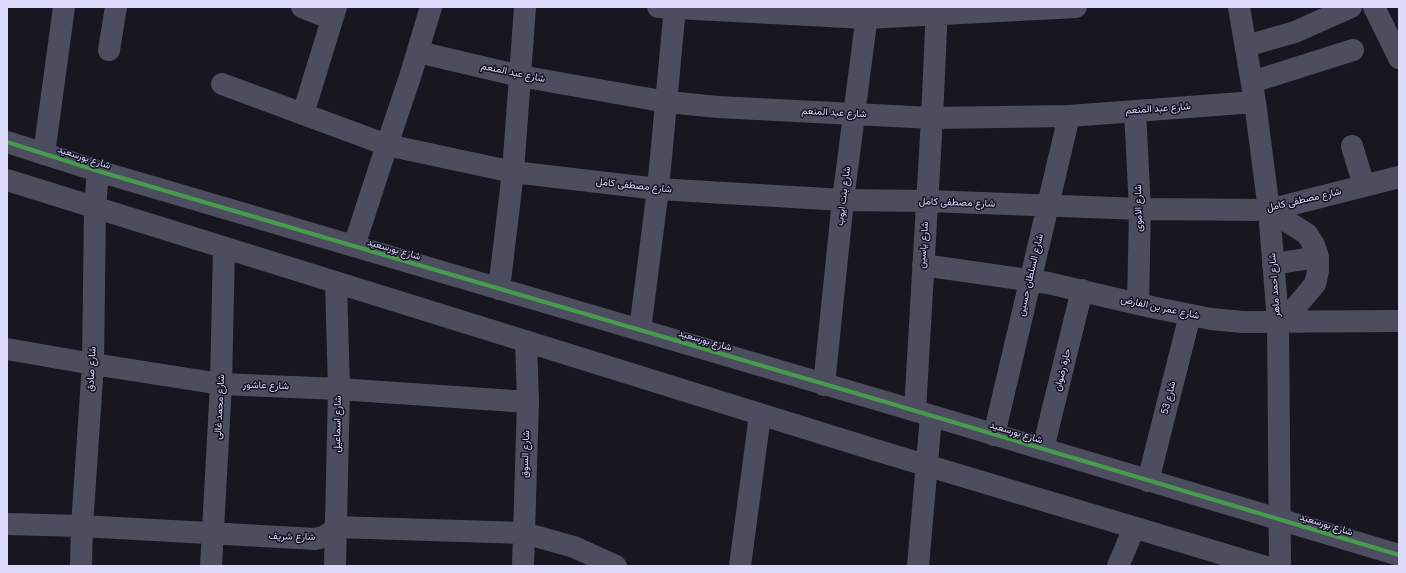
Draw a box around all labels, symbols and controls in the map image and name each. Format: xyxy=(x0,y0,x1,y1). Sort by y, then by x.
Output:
street label: شارع عبد المنعم xyxy=(480,60,546,86)
street label: شارع عبد المنعم xyxy=(1125,101,1191,117)
street label: شارع عبد المنعم xyxy=(801,105,867,121)
street label: شارع بورسعيد xyxy=(56,144,112,172)
street label: شارع بنت ايوب xyxy=(834,166,854,226)
street label: شارع مصطفى كامل xyxy=(595,176,673,196)
street label: شارع الاموى xyxy=(1133,184,1145,232)
street label: شارع مصطفى كامل xyxy=(1265,186,1343,214)
street label: شارع مصطفى كامل xyxy=(919,196,995,210)
street label: شارع ياسين xyxy=(916,221,932,269)
street label: شارع السلطان حسين xyxy=(1016,233,1046,317)
street label: شارع بورسعيد xyxy=(366,237,422,263)
street label: شارع احمد ماهر xyxy=(1267,253,1283,317)
street label: شارع عمر بن الفارض xyxy=(1119,294,1201,322)
street label: شارع بورسعيد xyxy=(677,328,733,354)
street label: شارع صادق xyxy=(85,346,99,392)
street label: حارة رضوان xyxy=(1052,347,1074,393)
street label: شارع محمد غالى xyxy=(212,374,228,440)
street label: شارع عاشور xyxy=(243,379,289,393)
street label: شارع 53 xyxy=(1159,380,1179,416)
street label: شارع اسماعيل xyxy=(332,395,344,453)
street label: شارع بورسعيد xyxy=(988,419,1044,447)
street label: شارع السوق xyxy=(519,430,533,478)
street label: شارع بورسعيد xyxy=(1298,511,1354,539)
street label: شارع شريف xyxy=(269,531,315,543)

